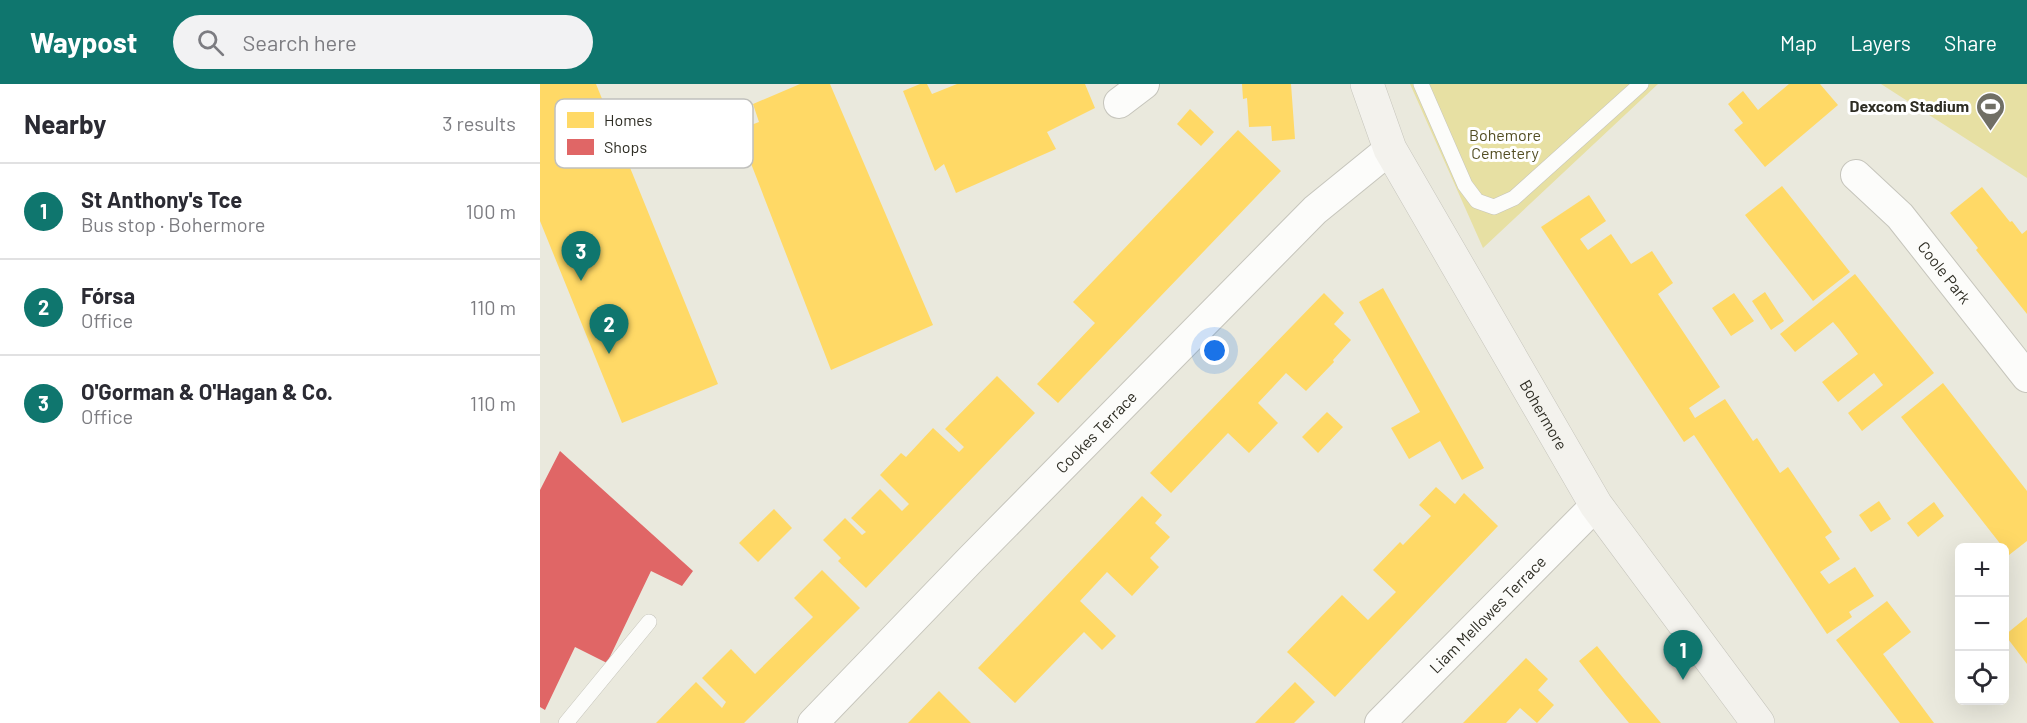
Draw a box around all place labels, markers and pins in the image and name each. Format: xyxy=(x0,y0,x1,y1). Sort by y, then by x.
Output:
sports icon: Dexcom Stadium xyxy=(1974,90,2006,132)
place label: Dexcom Stadium xyxy=(1850,96,1969,115)
pin: 3 xyxy=(562,232,600,281)
pin: 2 xyxy=(590,304,628,354)
pin: 1 xyxy=(1664,630,1702,680)

